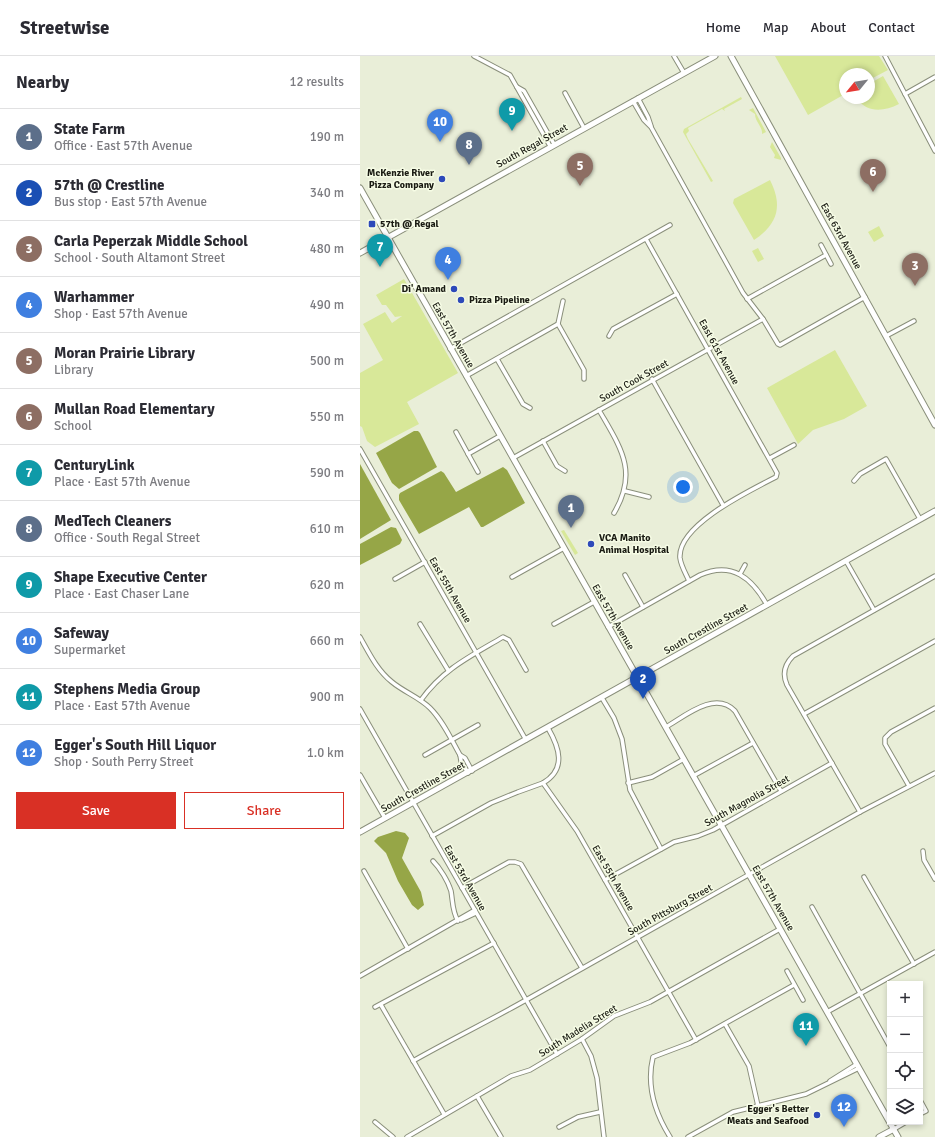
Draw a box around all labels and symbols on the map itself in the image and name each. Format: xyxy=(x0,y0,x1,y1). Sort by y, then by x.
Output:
north arrow xyxy=(839,68,875,104)
pin: 9 xyxy=(499,98,525,131)
pin: 10 xyxy=(427,109,453,142)
street label: South Regal Street xyxy=(494,121,570,171)
pin: 8 xyxy=(456,132,482,165)
pin: 5 xyxy=(567,153,593,186)
pin: 6 xyxy=(860,159,886,192)
place label: McKenzie River Pizza Company xyxy=(367,167,434,191)
marker: McKenzie River Pizza Company xyxy=(437,174,447,184)
street label: East 63rd Avenue xyxy=(818,201,864,271)
place label: 57th @ Regal xyxy=(380,218,439,230)
marker: 57th @ Regal xyxy=(367,219,377,229)
pin: 7 xyxy=(367,234,393,267)
pin: 4 xyxy=(435,247,461,280)
pin: 3 xyxy=(902,253,928,286)
place label: Di' Amand xyxy=(401,283,447,295)
marker: Di' Amand xyxy=(449,284,459,294)
place label: Pizza Pipeline xyxy=(469,294,530,306)
marker: Pizza Pipeline xyxy=(456,295,466,305)
street label: East 57th Avenue xyxy=(429,300,477,370)
street label: East 61st Avenue xyxy=(696,317,742,387)
street label: South Cook Street xyxy=(597,357,671,405)
your location xyxy=(673,477,693,497)
pin: 1 xyxy=(558,495,584,528)
place label: VCA Manito Animal Hospital xyxy=(599,532,669,556)
marker: VCA Manito Animal Hospital xyxy=(586,539,596,549)
street label: East 55th Avenue xyxy=(426,555,474,625)
street label: East 57th Avenue xyxy=(589,582,637,652)
street label: South Crestline Street xyxy=(662,601,751,657)
pin: 2 xyxy=(630,666,656,699)
street label: South Crestline Street xyxy=(379,759,468,815)
street label: South Magnolia Street xyxy=(702,772,792,829)
street label: East 53rd Avenue xyxy=(441,843,489,913)
street label: East 55th Avenue xyxy=(589,843,637,913)
street label: East 57th Avenue xyxy=(749,863,797,933)
street label: South Pittsburg Street xyxy=(626,881,715,938)
street label: South Madelia Street xyxy=(537,1002,620,1060)
pin: 11 xyxy=(793,1013,819,1046)
pin: 12 xyxy=(831,1094,857,1127)
place label: Egger's Better Meats and Seafood xyxy=(727,1103,810,1127)
marker: Egger's Better Meats and Seafood xyxy=(812,1110,822,1120)

